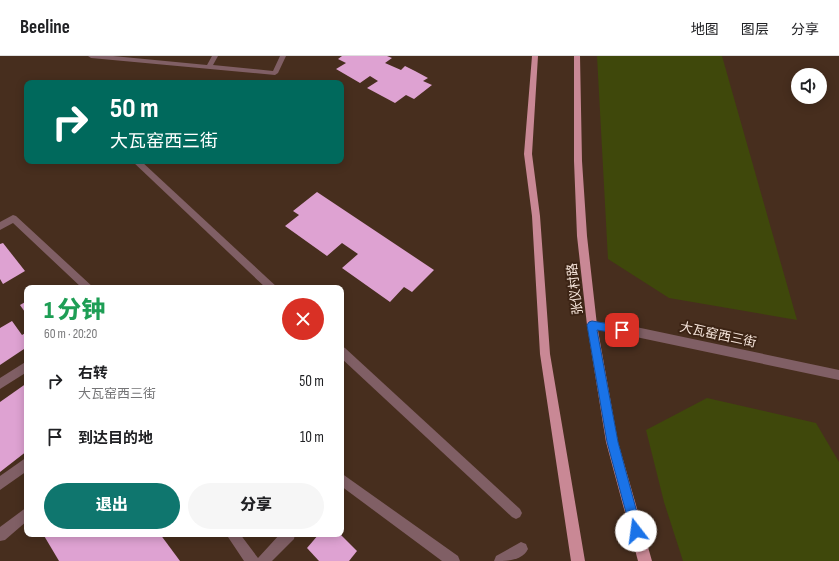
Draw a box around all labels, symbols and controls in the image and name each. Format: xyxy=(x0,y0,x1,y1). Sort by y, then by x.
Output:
text: Beeline xyxy=(20,16,70,39)
text: 地图 xyxy=(691,21,719,38)
text: 图层 xyxy=(741,21,769,38)
text: 分享 xyxy=(791,21,819,38)
map controls xyxy=(791,68,827,104)
button: sound xyxy=(791,68,827,104)
text: 50 m xyxy=(110,92,159,125)
icon: right xyxy=(44,96,96,148)
text: 大瓦窑西三街 xyxy=(110,131,218,152)
street label: 张仪村路 xyxy=(564,262,586,316)
text: 1 分钟 xyxy=(44,296,106,325)
button: close xyxy=(282,298,324,340)
pin xyxy=(605,313,639,347)
icon: arrive xyxy=(611,319,633,341)
street label: 大瓦窑西三街 xyxy=(678,319,758,351)
text: 60 m · 20:20 xyxy=(44,326,97,342)
text: 右转 xyxy=(78,364,108,383)
icon: right xyxy=(44,370,66,392)
text: 50 m xyxy=(299,372,324,391)
text: 大瓦窑西三街 xyxy=(78,386,156,402)
icon: arrive xyxy=(44,426,66,448)
text: 10 m xyxy=(300,428,324,447)
text: 到达目的地 xyxy=(78,429,153,448)
button: 退出 xyxy=(44,483,180,529)
button: 分享 xyxy=(188,483,324,529)
position arrow xyxy=(615,510,657,552)

